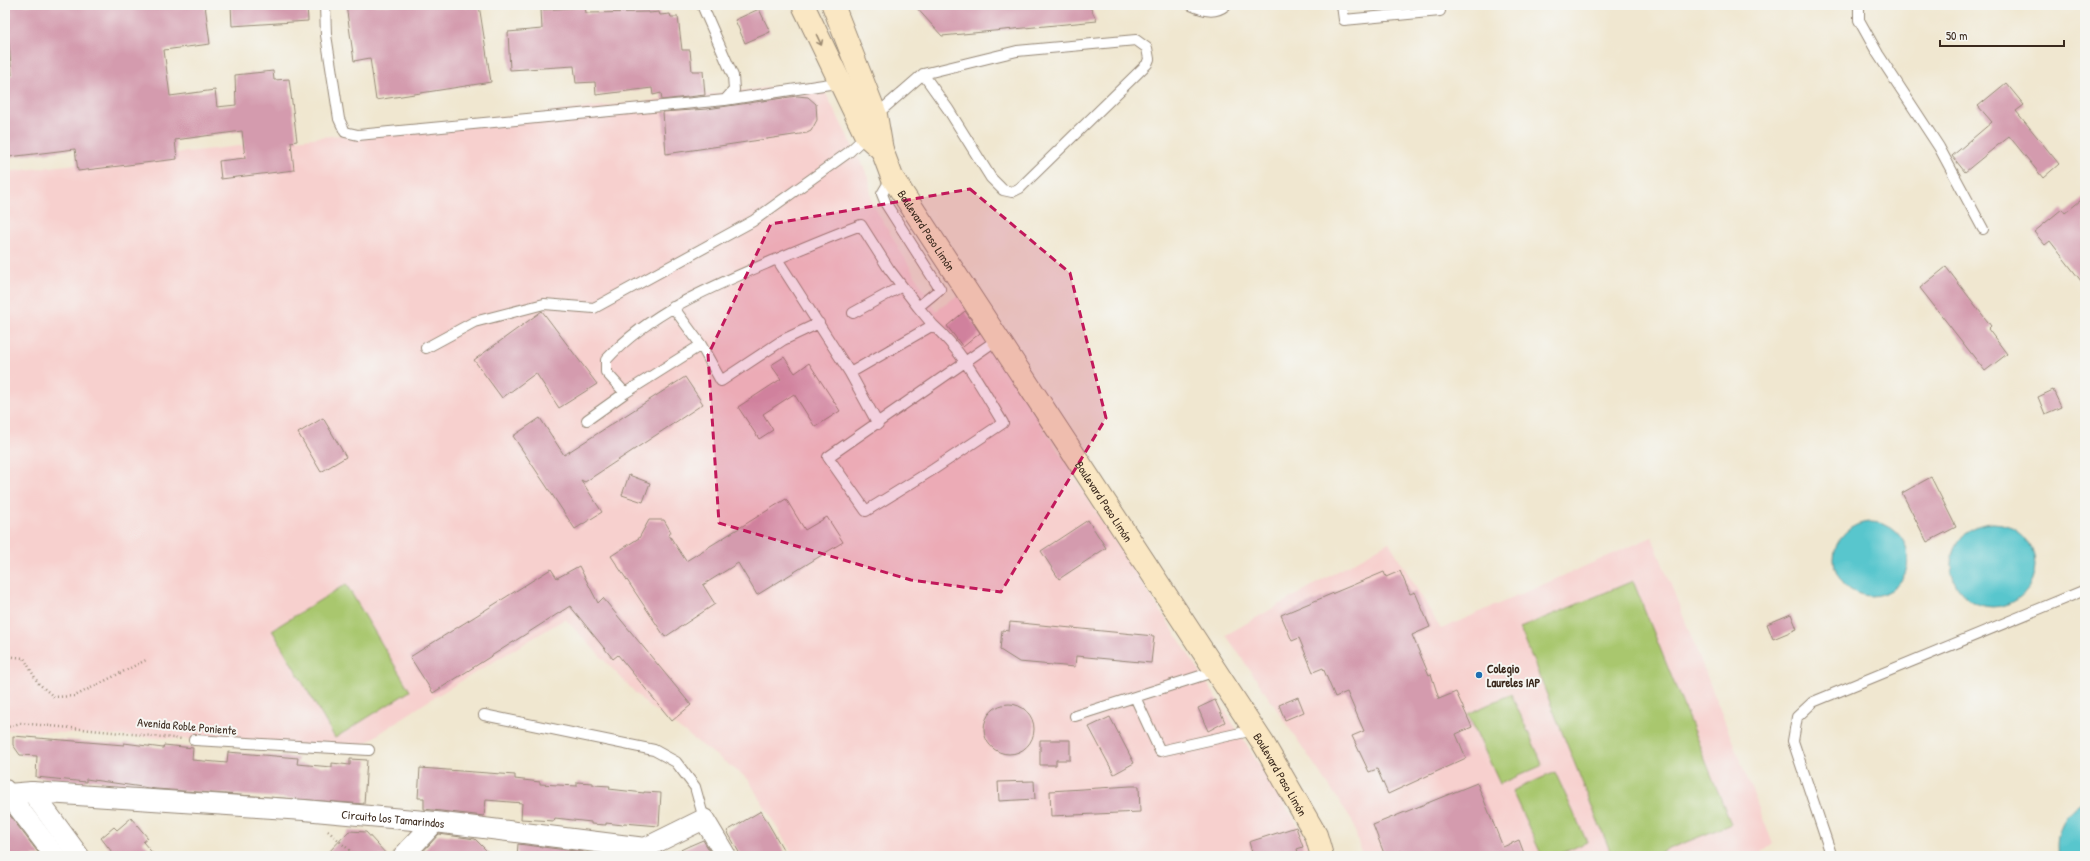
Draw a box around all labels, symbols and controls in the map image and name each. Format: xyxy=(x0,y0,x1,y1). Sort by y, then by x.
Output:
scale bar xyxy=(1940,22,2064,48)
text: 50 m xyxy=(1946,27,1967,44)
one-way arrow xyxy=(816,34,823,46)
street label: Boulevard Paso Limón xyxy=(894,186,960,274)
street label: Boulevard Paso Limón xyxy=(1072,457,1137,545)
place label: Colegio Laureles IAP xyxy=(1487,660,1540,691)
marker: Colegio Laureles IAP xyxy=(1474,670,1484,680)
street label: Avenida Roble Poniente xyxy=(137,713,238,739)
street label: Boulevard Paso Limón xyxy=(1250,729,1312,819)
street label: Circuito los Tamarindos xyxy=(341,805,446,832)

